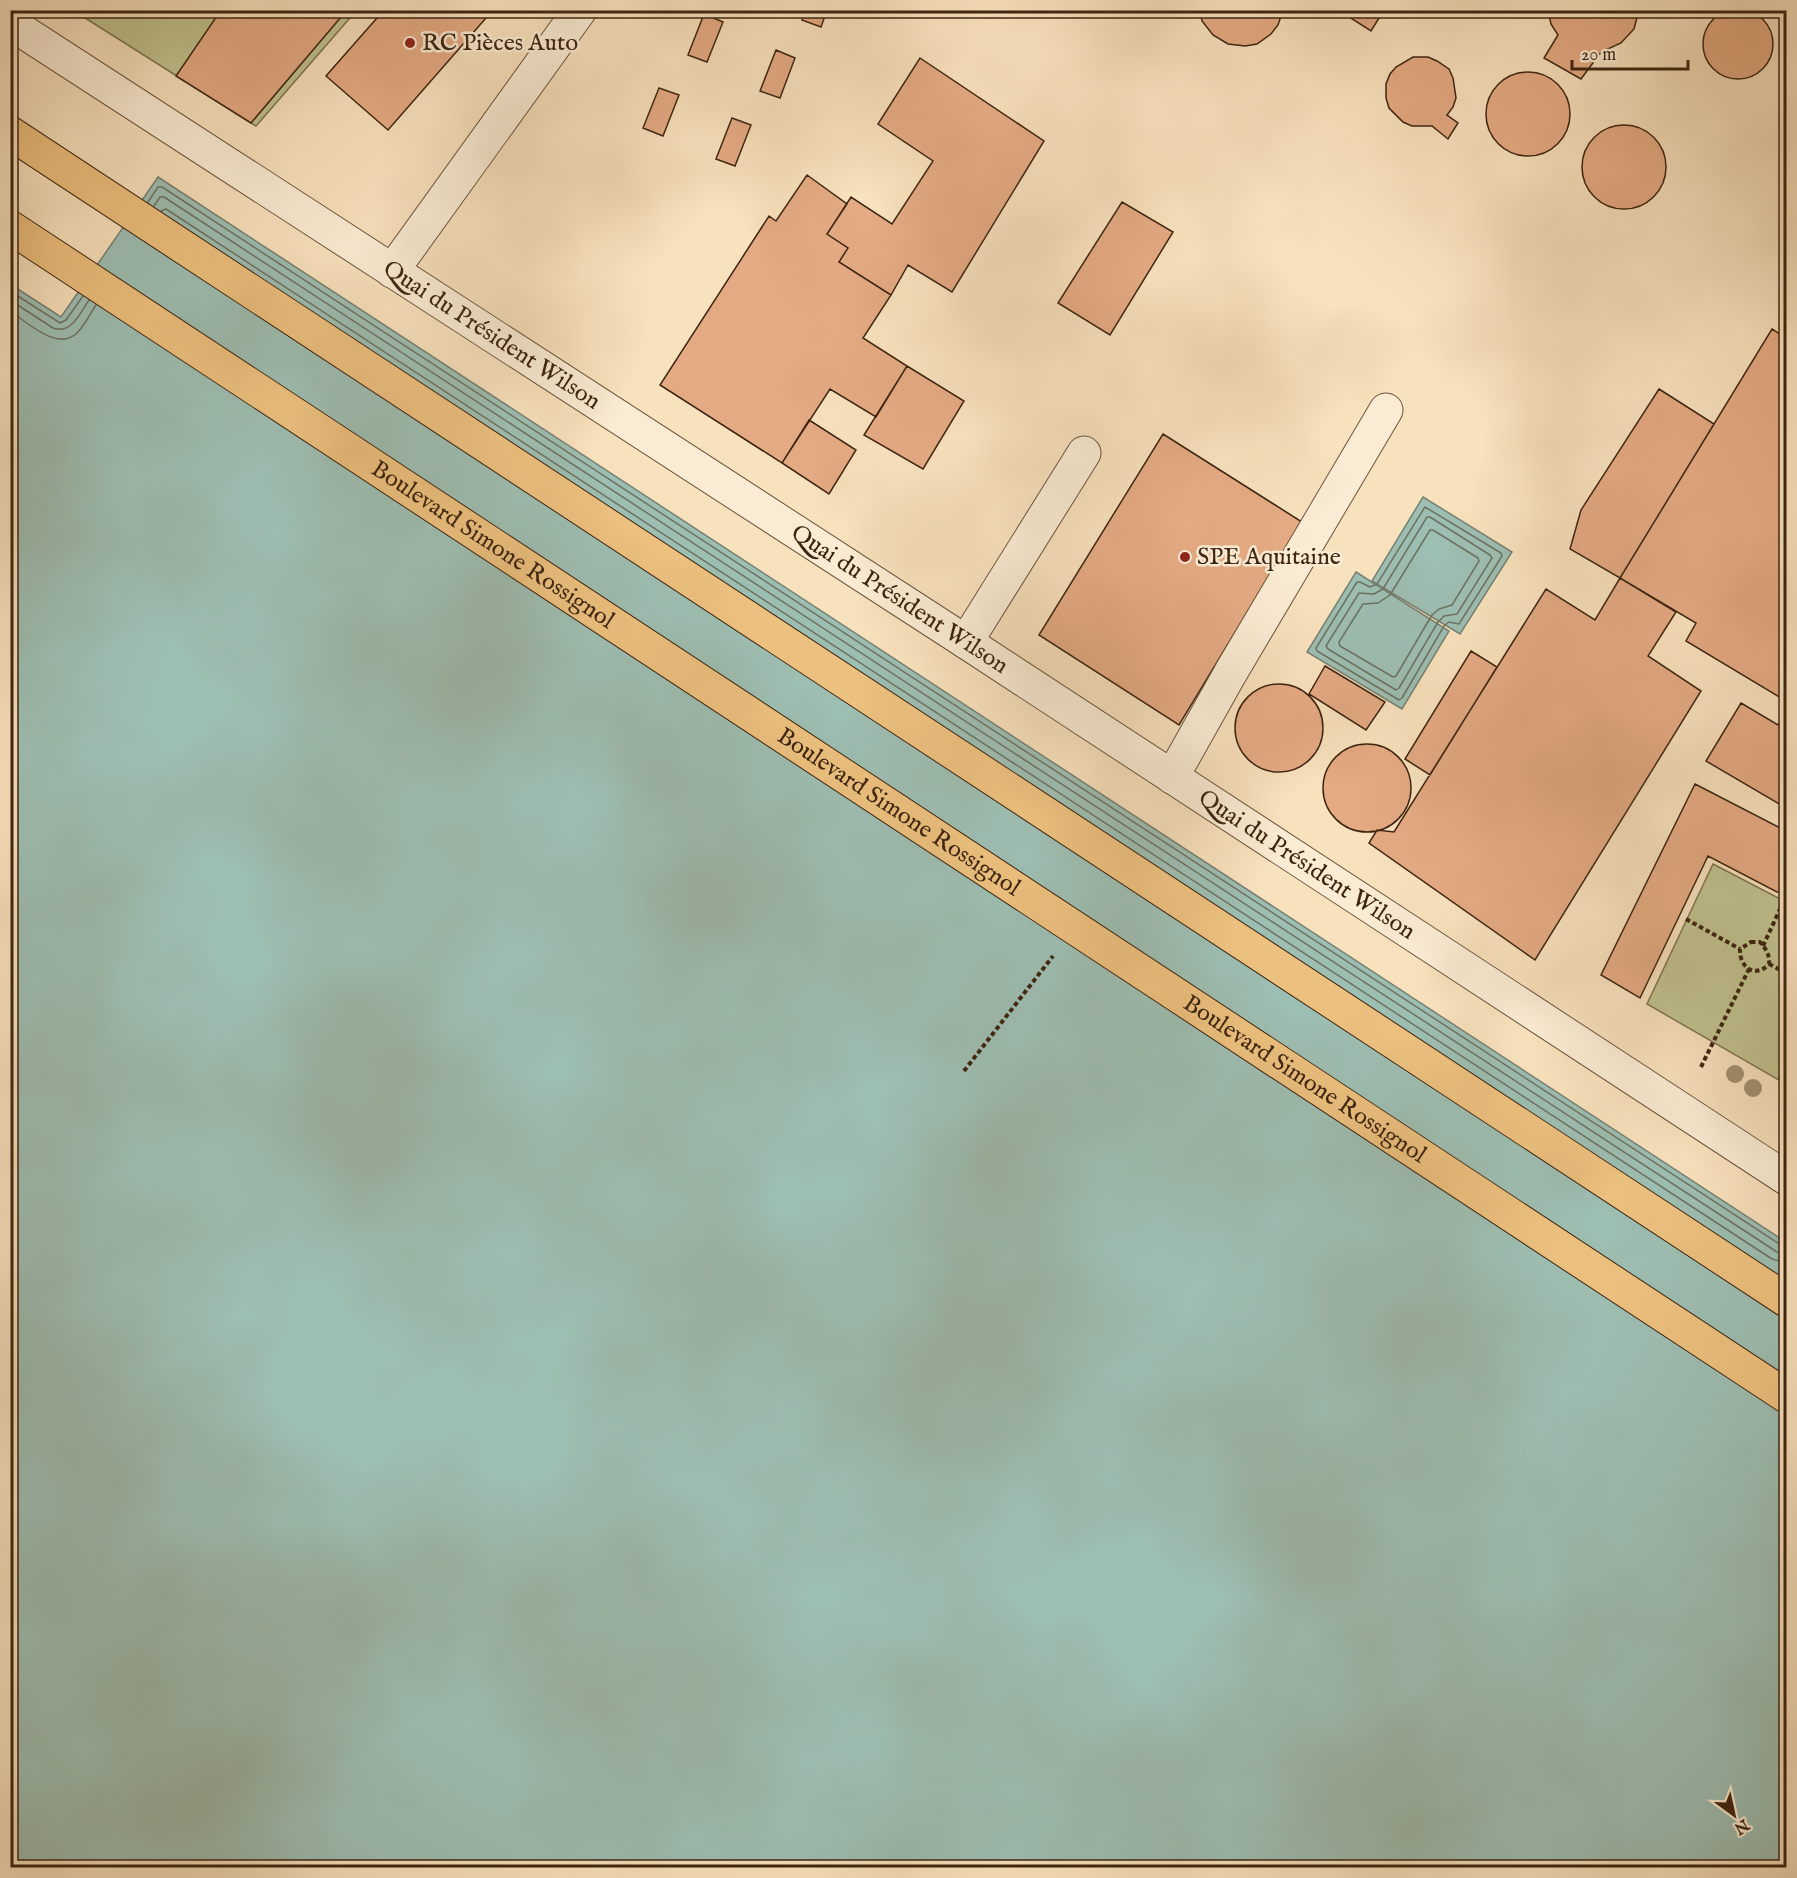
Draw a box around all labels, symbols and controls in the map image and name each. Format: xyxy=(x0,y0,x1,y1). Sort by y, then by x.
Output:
place label: RC Pièces Auto xyxy=(422,28,578,59)
scale bar xyxy=(1572,33,1688,71)
marker: RC Pièces Auto xyxy=(403,36,417,50)
text: 20 m xyxy=(1581,44,1616,67)
street label: Quai du Président Wilson xyxy=(377,253,607,417)
street label: Boulevard Simone Rossignol xyxy=(365,453,621,636)
street label: Quai du Président Wilson xyxy=(785,517,1015,681)
place label: SPE Aquitaine xyxy=(1197,542,1341,573)
marker: SPE Aquitaine xyxy=(1178,550,1192,564)
street label: Boulevard Simone Rossignol xyxy=(771,721,1027,904)
street label: Quai du Président Wilson xyxy=(1192,783,1421,947)
street label: Boulevard Simone Rossignol xyxy=(1177,988,1433,1171)
north arrow xyxy=(1704,1785,1764,1845)
text: N xyxy=(1730,1813,1753,1838)

